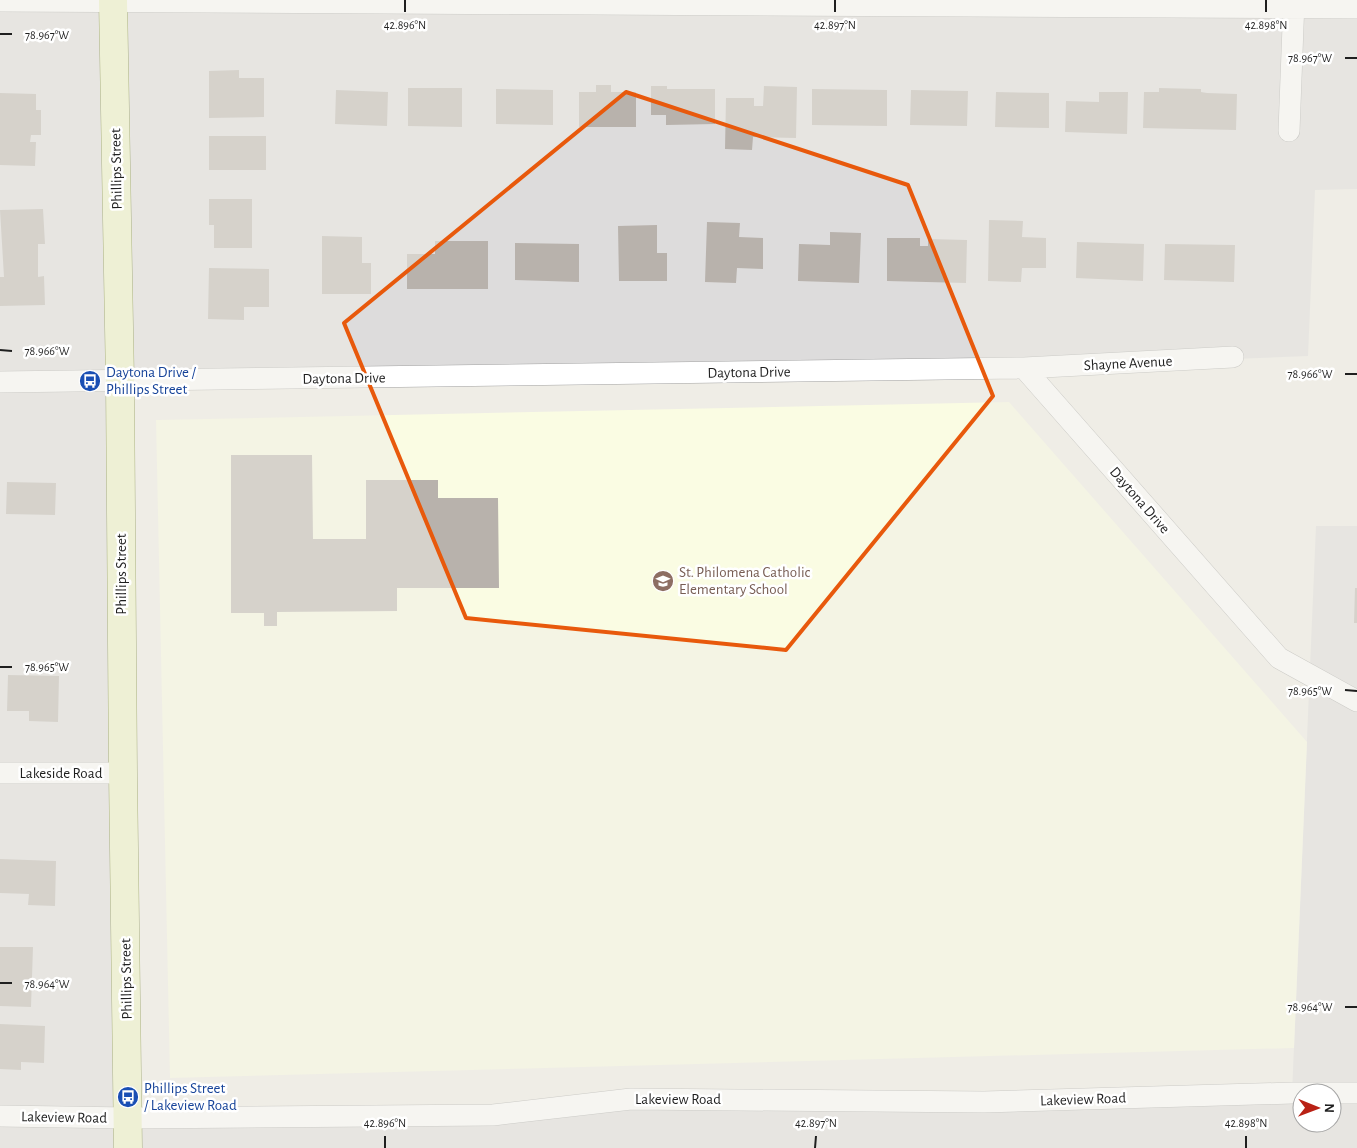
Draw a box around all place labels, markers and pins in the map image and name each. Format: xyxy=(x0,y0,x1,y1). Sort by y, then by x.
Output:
place label: Daytona Drive / Phillips Street xyxy=(106,365,196,397)
bus stop icon: Daytona Drive / Phillips Street xyxy=(78,369,102,393)
place label: St. Philomena Catholic Elementary School xyxy=(679,565,811,597)
school or university icon: St. Philomena Catholic Elementary School xyxy=(651,569,675,593)
place label: Phillips Street / Lakeview Road xyxy=(144,1081,237,1113)
bus stop icon: Phillips Street / Lakeview Road xyxy=(116,1085,140,1109)

